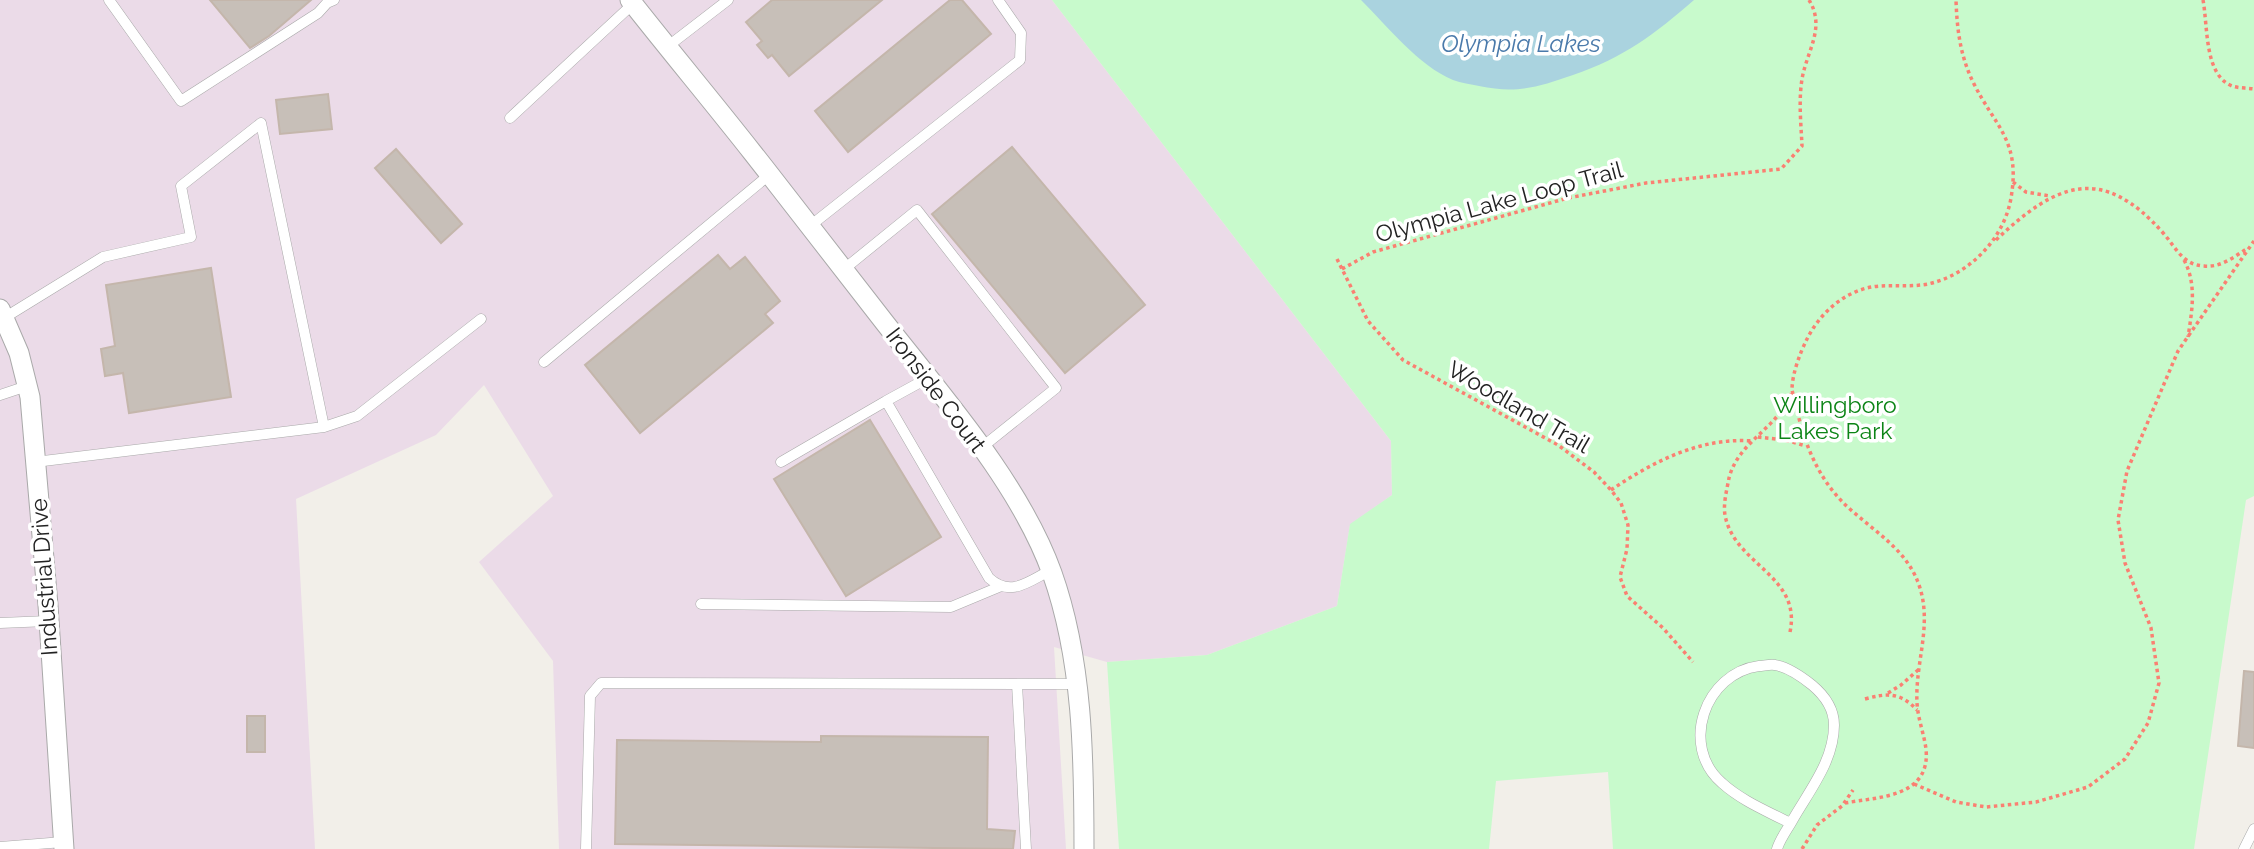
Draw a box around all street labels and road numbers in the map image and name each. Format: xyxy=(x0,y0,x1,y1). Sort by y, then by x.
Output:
street label: Olympia Lake Loop Trail xyxy=(1372,155,1626,248)
street label: Ironside Court xyxy=(881,322,992,458)
street label: Woodland Trail xyxy=(1443,355,1596,459)
street label: Industrial Drive xyxy=(25,497,62,657)

